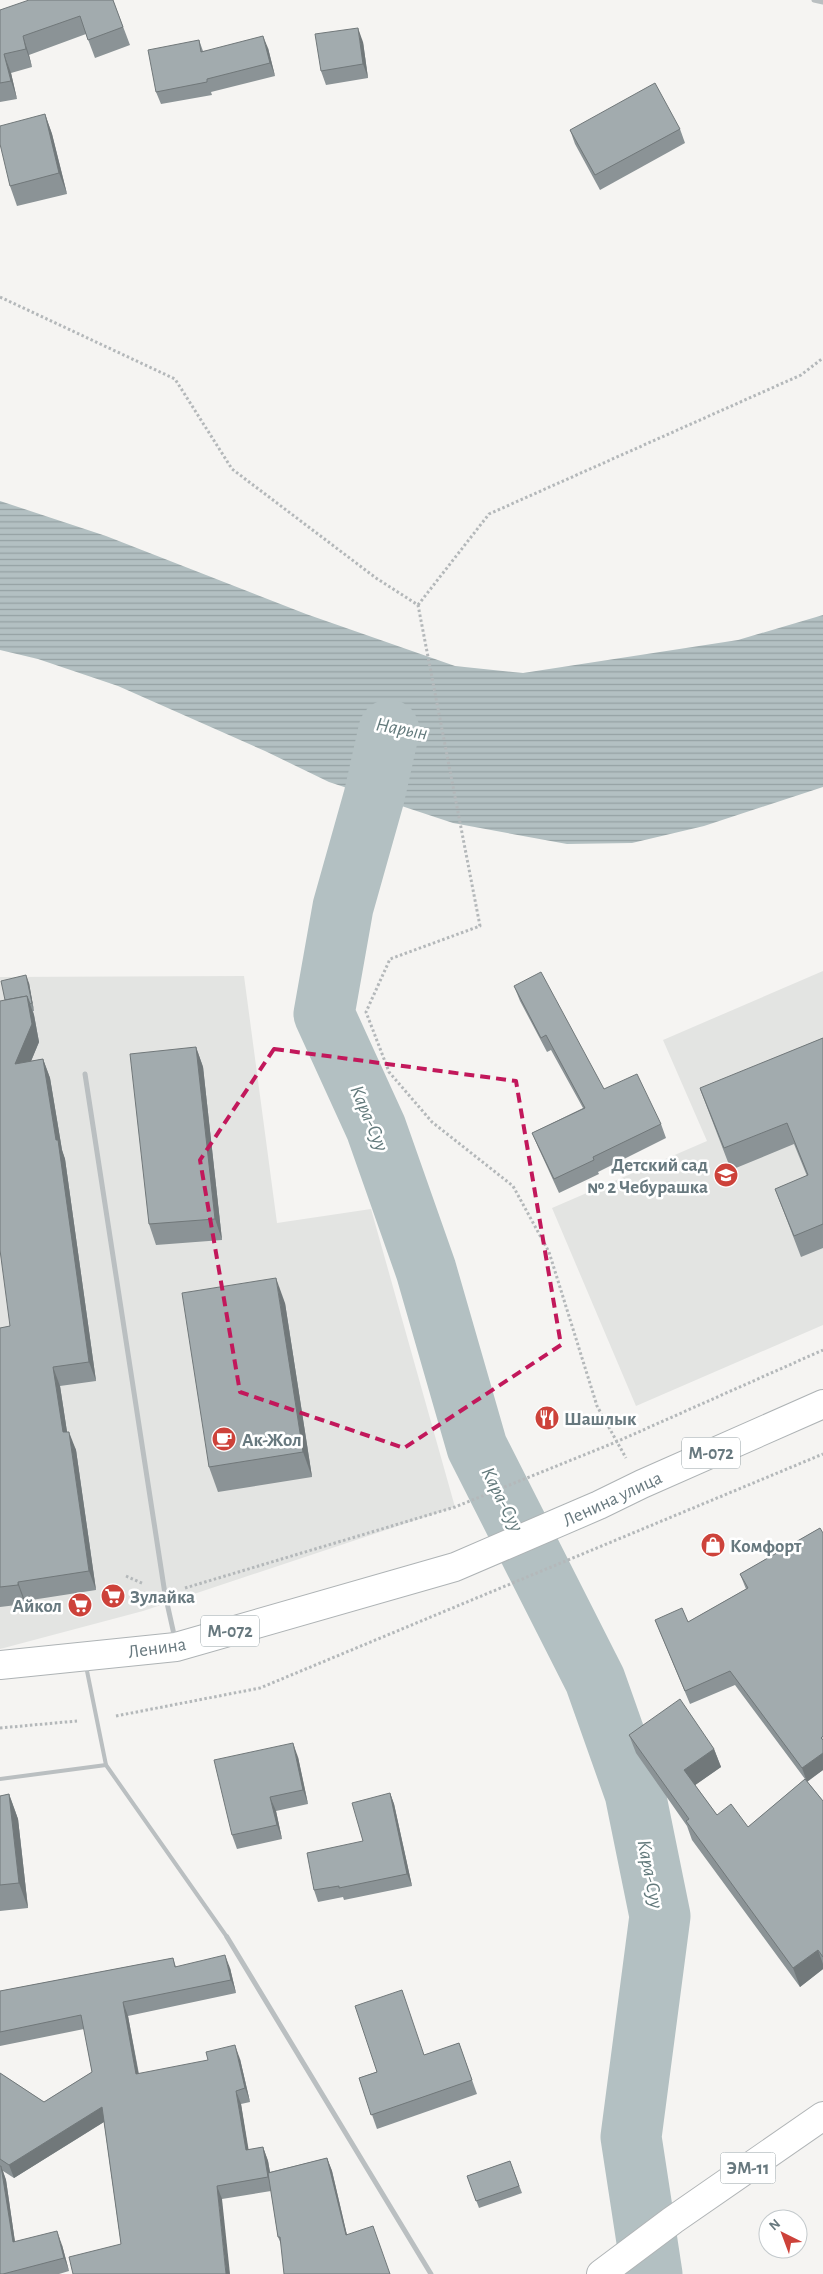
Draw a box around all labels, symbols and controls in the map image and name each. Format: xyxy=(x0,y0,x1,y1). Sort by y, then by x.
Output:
water label: Нарын xyxy=(374,714,429,744)
water label: Кара-Суу xyxy=(346,1083,392,1154)
place label: Детский сад № 2 Чебурашка xyxy=(587,1156,708,1197)
school or university icon: Детский сад № 2 Чебурашка xyxy=(713,1162,739,1188)
restaurant icon: Шашлык xyxy=(534,1405,560,1431)
place label: Шашлык xyxy=(564,1410,637,1429)
cafe icon: Ак-Жол xyxy=(211,1426,237,1452)
place label: Ак-Жол xyxy=(242,1431,302,1450)
road number: М-072 xyxy=(682,1438,740,1469)
water label: Кара-Суу xyxy=(477,1464,527,1535)
street label: Ленина улица xyxy=(560,1468,665,1531)
shop icon: Комфорт xyxy=(700,1532,726,1558)
place label: Комфорт xyxy=(730,1537,802,1556)
supermarket icon: Зулайка xyxy=(100,1583,126,1609)
place label: Зулайка xyxy=(130,1588,195,1607)
supermarket icon: Айкол xyxy=(67,1592,93,1618)
place label: Айкол xyxy=(13,1597,62,1616)
road number: М-072 xyxy=(201,1615,259,1646)
street label: Ленина xyxy=(127,1635,188,1662)
water label: Кара-Суу xyxy=(634,1838,666,1910)
road number: ЭМ-11 xyxy=(720,2152,776,2184)
north arrow xyxy=(758,2209,808,2259)
text: N xyxy=(767,2217,783,2234)

